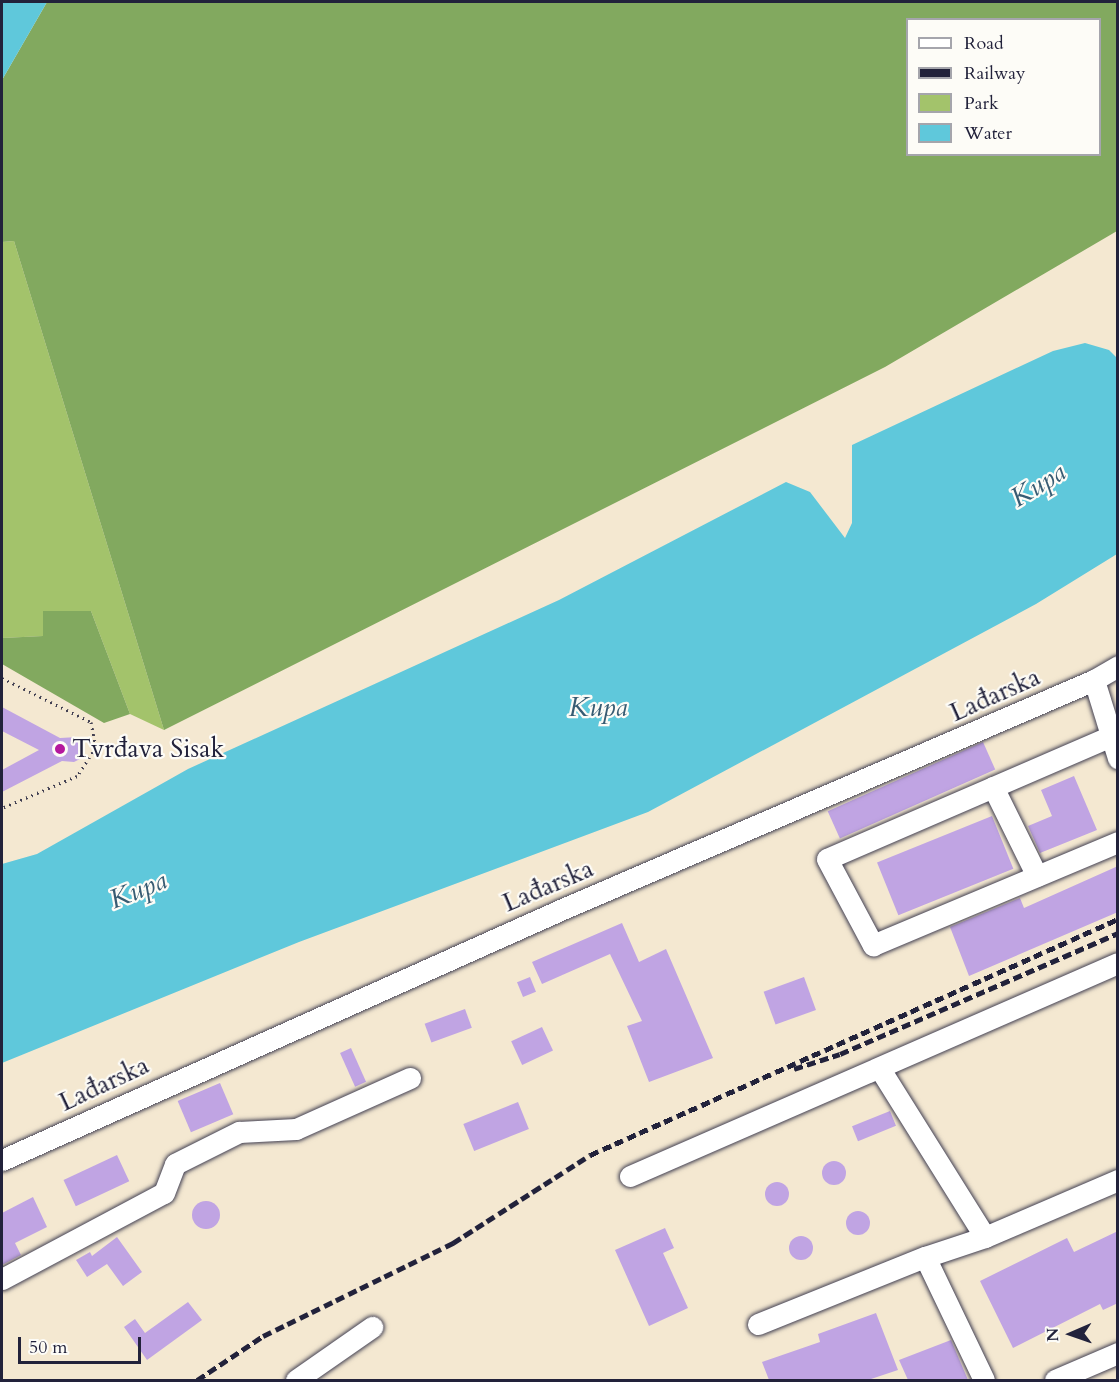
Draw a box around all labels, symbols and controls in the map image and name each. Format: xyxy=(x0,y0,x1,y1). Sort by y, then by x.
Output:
legend xyxy=(906,18,1101,156)
text: Road xyxy=(964,31,1004,56)
text: Railway xyxy=(964,61,1026,86)
text: Park xyxy=(964,91,999,116)
text: Water xyxy=(964,121,1012,146)
water label: Kupa xyxy=(1004,456,1072,514)
street label: Lađarska xyxy=(945,661,1045,729)
water label: Kupa xyxy=(568,692,628,724)
place label: Tvrđava Sisak xyxy=(72,733,224,765)
marker: Tvrđava Sisak xyxy=(53,742,67,756)
street label: Lađarska xyxy=(498,853,598,919)
water label: Kupa xyxy=(105,864,171,916)
street label: Lađarska xyxy=(54,1050,154,1118)
north arrow xyxy=(1041,1304,1101,1364)
scale bar xyxy=(21,1325,144,1363)
text: N xyxy=(1042,1327,1064,1342)
text: 50 m xyxy=(29,1335,68,1360)

